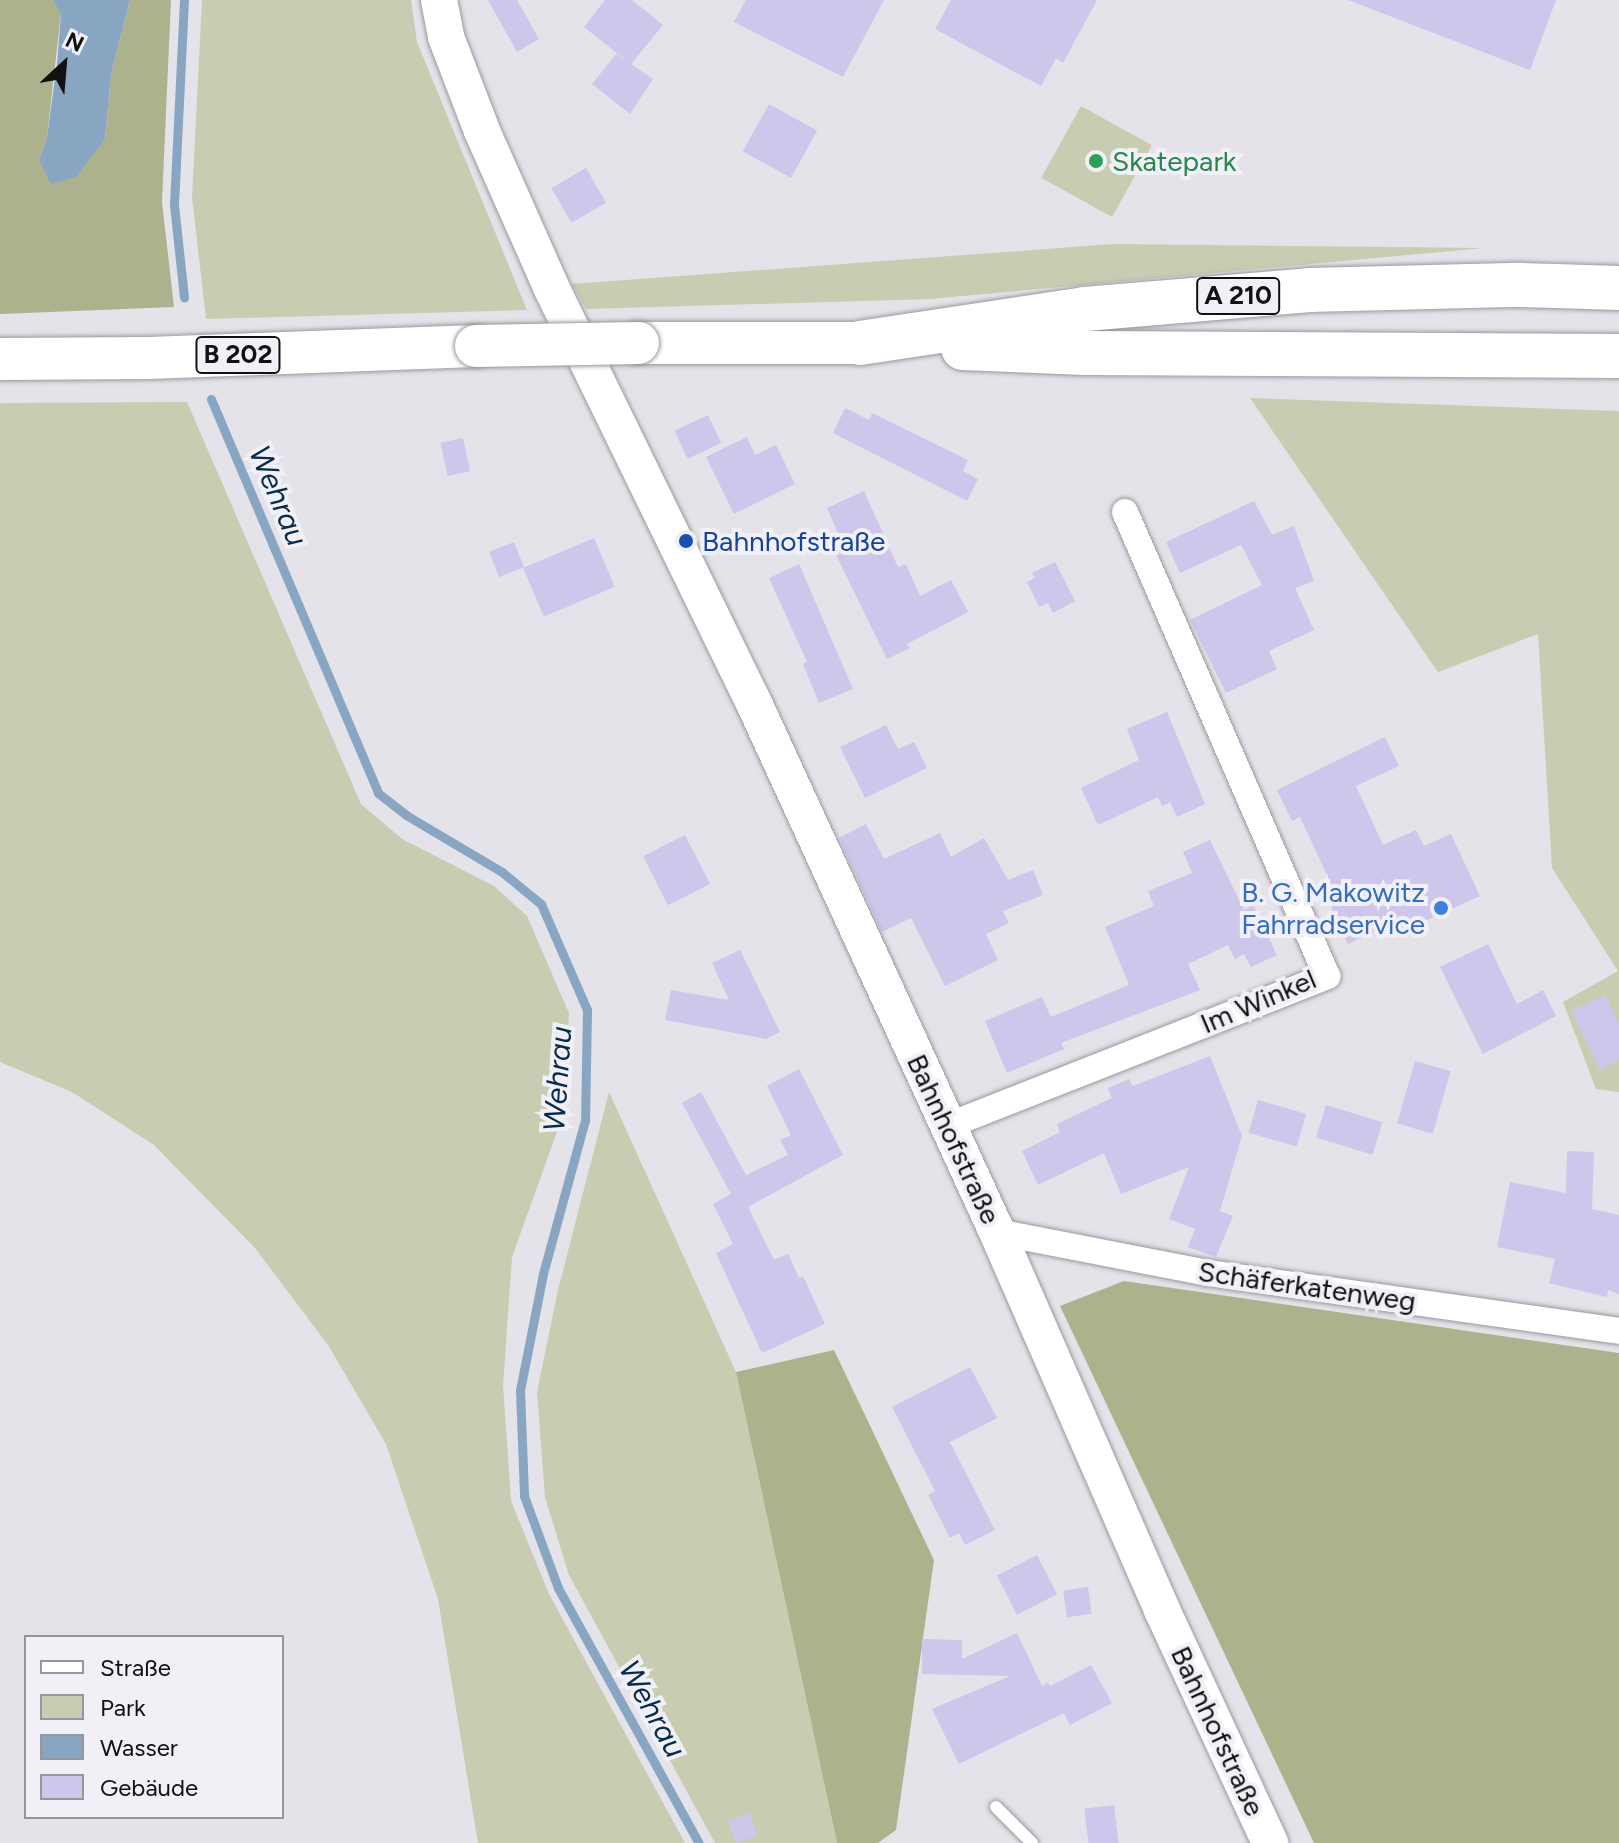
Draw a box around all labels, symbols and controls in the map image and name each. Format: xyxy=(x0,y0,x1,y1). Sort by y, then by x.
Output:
north arrow xyxy=(24,24,104,104)
text: N xyxy=(61,26,88,58)
place label: Skatepark xyxy=(1112,144,1236,178)
marker: Skatepark xyxy=(1087,152,1105,170)
road number: A 210 xyxy=(1196,274,1280,318)
road number: B 202 xyxy=(194,333,282,377)
water label: Wehrau xyxy=(241,441,315,551)
place label: Bahnhofstraße xyxy=(702,524,885,558)
marker: Bahnhofstraße xyxy=(677,532,695,550)
place label: B. G. Makowitz Fahrradservice xyxy=(1241,875,1425,941)
marker: B. G. Makowitz Fahrradservice xyxy=(1432,899,1450,917)
street label: Im Winkel xyxy=(1195,962,1321,1040)
water label: Wehrau xyxy=(536,1025,580,1133)
street label: Bahnhofstraße xyxy=(900,1049,1008,1229)
street label: Schäferkatenweg xyxy=(1196,1254,1418,1318)
legend xyxy=(24,1635,284,1819)
street label: Bahnhofstraße xyxy=(1164,1641,1272,1821)
text: Straße xyxy=(100,1653,171,1682)
water label: Wehrau xyxy=(611,1654,693,1764)
text: Park xyxy=(100,1693,146,1722)
text: Wasser xyxy=(100,1733,178,1762)
text: Gebäude xyxy=(100,1773,198,1802)

